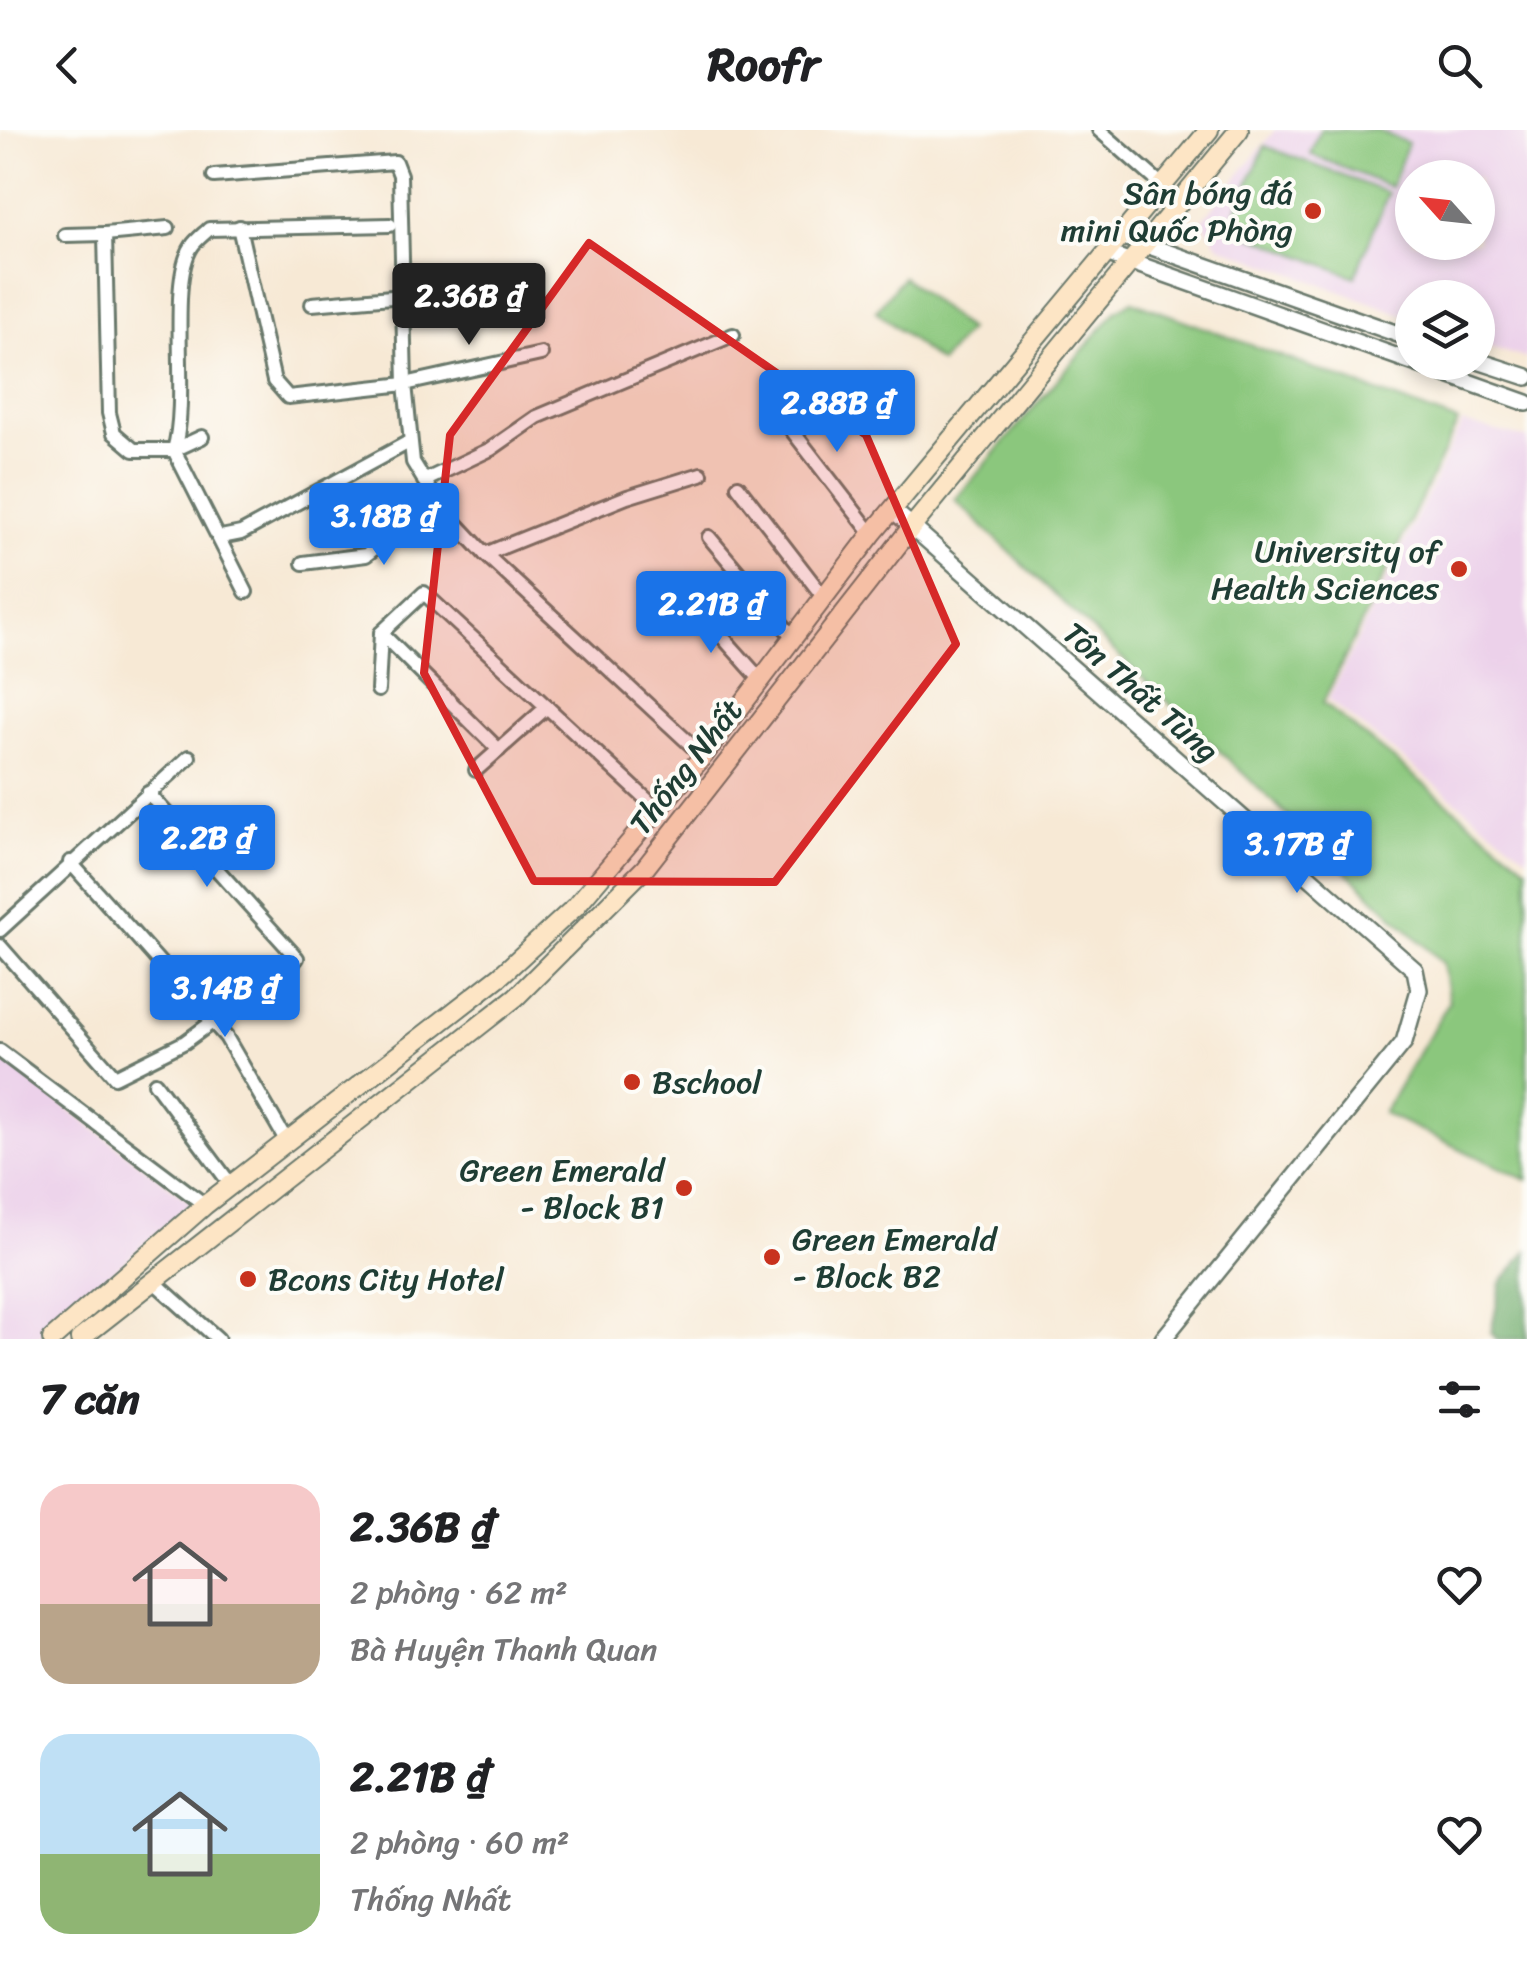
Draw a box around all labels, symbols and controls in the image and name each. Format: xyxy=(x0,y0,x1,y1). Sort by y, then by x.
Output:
text: Roofr xyxy=(708,25,819,105)
icon: back xyxy=(40,38,95,93)
icon: search xyxy=(1432,38,1487,93)
north arrow xyxy=(1395,160,1495,260)
map controls xyxy=(1395,160,1495,380)
place label: Sân bóng đá mini Quốc Phòng xyxy=(1061,165,1293,259)
marker: Sân bóng đá mini Quốc Phòng xyxy=(1302,200,1324,222)
pin: 2.36B ₫ xyxy=(377,263,561,348)
text: 2.36B ₫ xyxy=(414,267,524,324)
button: layers xyxy=(1395,280,1495,380)
pin: 2.88B ₫ xyxy=(745,370,929,455)
text: 2.88B ₫ xyxy=(781,374,893,431)
pin: 3.18B ₫ xyxy=(292,483,476,568)
text: 3.18B ₫ xyxy=(331,487,437,544)
place label: University of Health Sciences xyxy=(1211,523,1443,617)
marker: University of Health Sciences xyxy=(1448,558,1470,580)
pin: 2.21B ₫ xyxy=(619,571,803,656)
text: 2.21B ₫ xyxy=(658,575,764,632)
street label: Tôn Thất Tùng xyxy=(1049,607,1233,777)
street label: Thống Nhất xyxy=(614,686,758,848)
pin: 2.2B ₫ xyxy=(126,805,288,890)
text: 2.2B ₫ xyxy=(161,809,253,866)
pin: 3.17B ₫ xyxy=(1205,811,1389,896)
text: 3.17B ₫ xyxy=(1245,815,1349,872)
pin: 3.14B ₫ xyxy=(133,955,317,1040)
text: 3.14B ₫ xyxy=(172,959,278,1016)
place label: Bschool xyxy=(652,1054,762,1111)
marker: Bschool xyxy=(621,1071,643,1093)
place label: Green Emerald - Block B1 xyxy=(460,1142,666,1236)
marker: Green Emerald - Block B1 xyxy=(673,1177,695,1199)
place label: Green Emerald - Block B2 xyxy=(792,1211,999,1305)
marker: Green Emerald - Block B2 xyxy=(761,1246,783,1268)
place label: Bcons City Hotel xyxy=(268,1251,505,1308)
marker: Bcons City Hotel xyxy=(237,1268,259,1290)
text: 7 căn xyxy=(40,1362,140,1436)
icon: filters xyxy=(1432,1372,1487,1427)
text: 2.36B ₫ xyxy=(350,1490,493,1564)
icon: home xyxy=(120,1524,240,1644)
icon: heart xyxy=(1432,1557,1487,1612)
text: 2 phòng · 62 m² xyxy=(350,1564,568,1621)
text: Bà Huyện Thanh Quan xyxy=(350,1621,657,1678)
text: 2.21B ₫ xyxy=(350,1740,489,1814)
icon: home xyxy=(120,1774,240,1894)
icon: heart xyxy=(1432,1807,1487,1862)
text: 2 phòng · 60 m² xyxy=(350,1814,569,1871)
text: Thống Nhất xyxy=(350,1871,512,1928)

